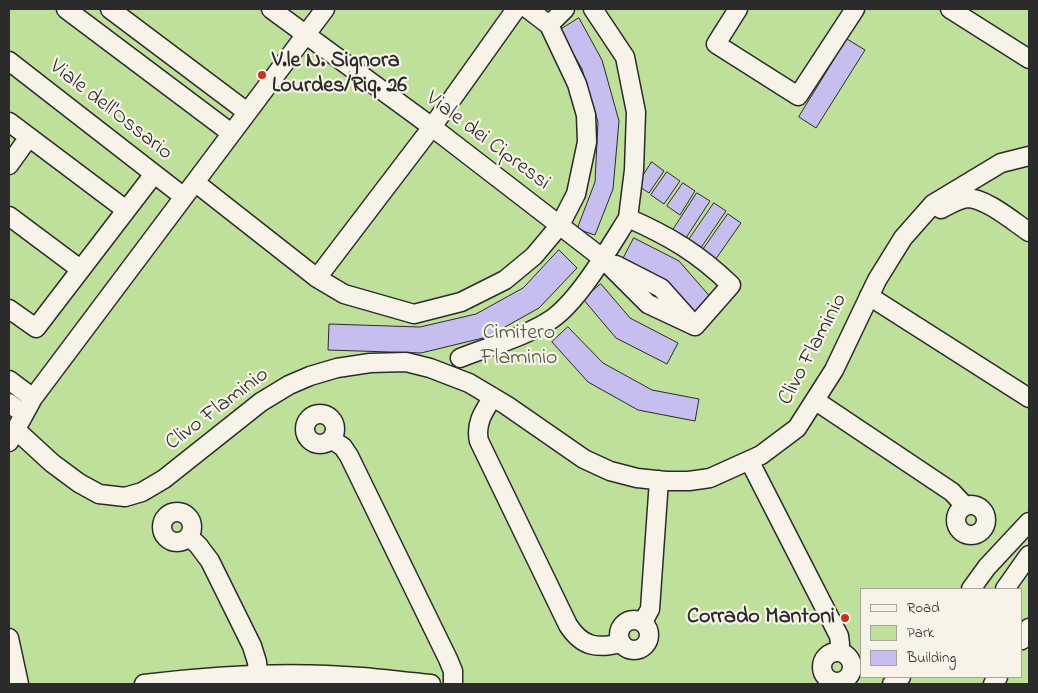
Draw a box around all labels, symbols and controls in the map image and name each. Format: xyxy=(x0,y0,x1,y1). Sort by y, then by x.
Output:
place label: V.le N. Signora Lourdes/Riq. 26 xyxy=(272,49,407,100)
street label: Viale dell'Ossario xyxy=(43,55,177,167)
marker: V.le N. Signora Lourdes/Riq. 26 xyxy=(256,69,268,81)
street label: Viale dei Cipressi xyxy=(420,87,554,197)
street label: Clivo Flaminio xyxy=(774,290,854,410)
park label: Cimitero Flaminio xyxy=(480,321,558,372)
street label: Clivo Flaminio xyxy=(161,363,275,457)
legend xyxy=(860,588,1023,678)
text: Road xyxy=(907,597,940,619)
place label: Corrado Mantoni xyxy=(687,605,835,631)
marker: Corrado Mantoni xyxy=(839,612,851,624)
text: Park xyxy=(907,622,934,644)
text: Building xyxy=(907,647,956,669)

